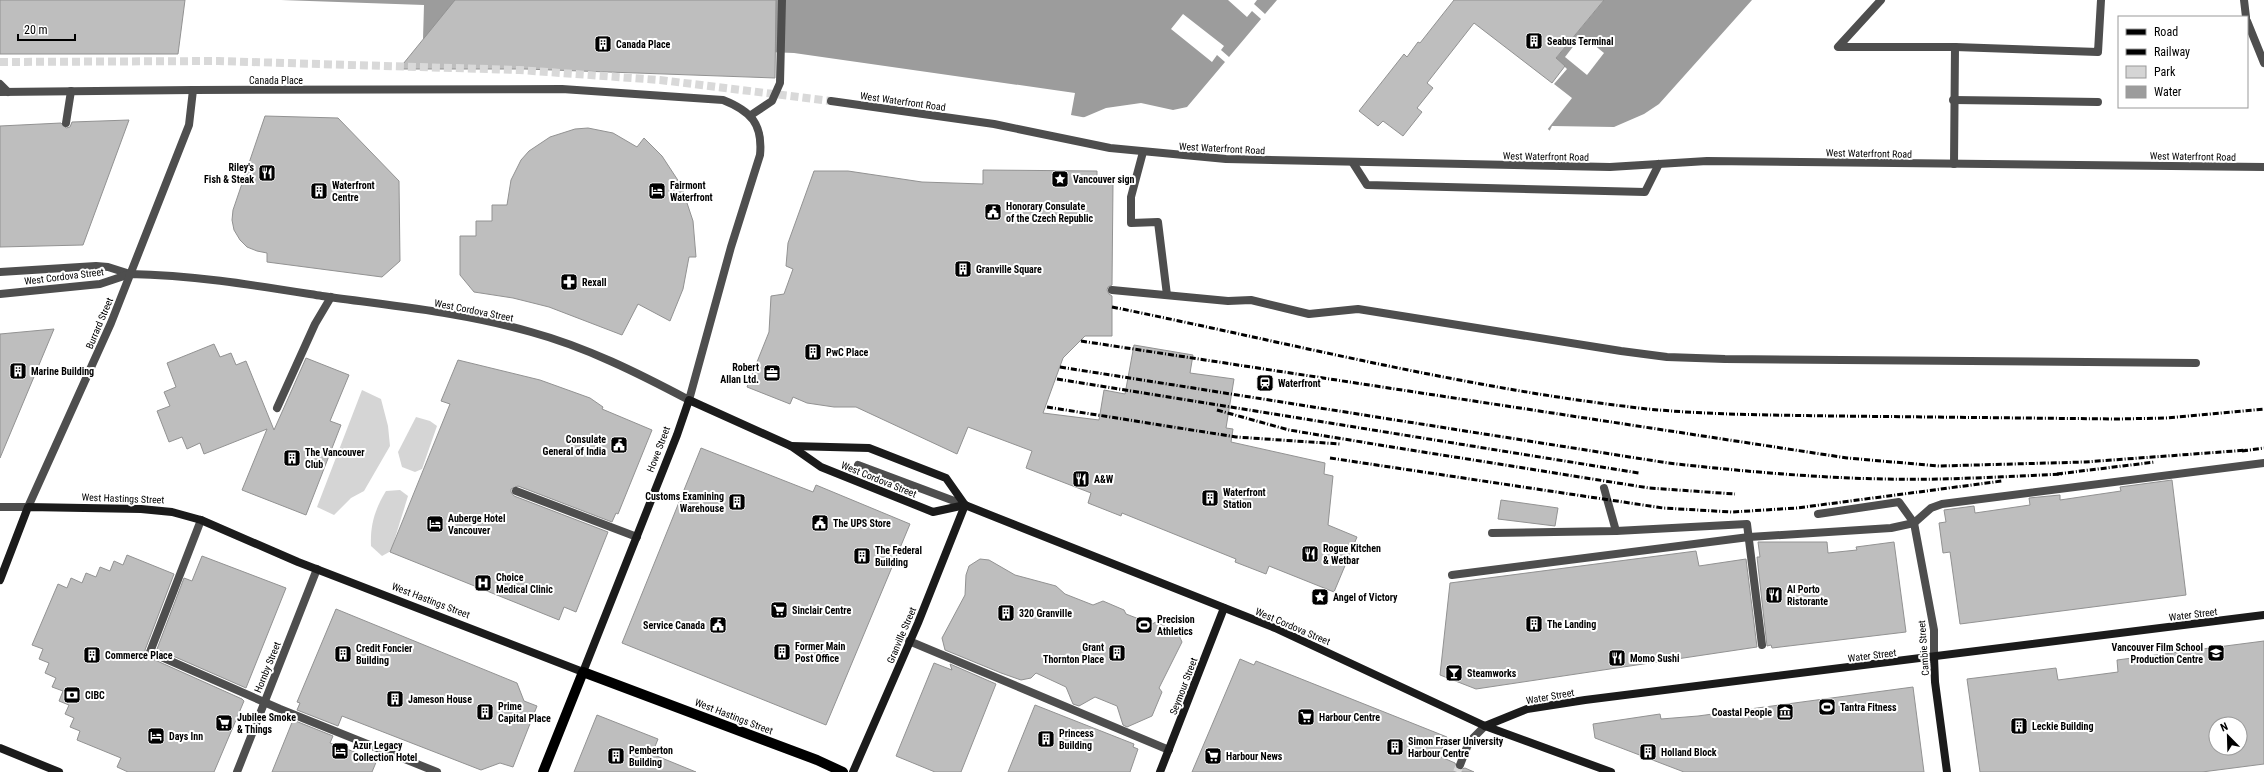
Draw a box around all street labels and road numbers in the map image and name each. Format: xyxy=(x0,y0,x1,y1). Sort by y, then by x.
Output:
street label: Canada Place xyxy=(249,75,303,86)
street label: West Waterfront Road xyxy=(859,90,946,113)
street label: West Waterfront Road xyxy=(1179,141,1265,156)
street label: West Waterfront Road xyxy=(1826,147,1912,160)
street label: West Waterfront Road xyxy=(1503,150,1589,163)
street label: West Waterfront Road xyxy=(2150,150,2236,163)
street label: West Cordova Street xyxy=(24,266,105,287)
street label: Burrard Street xyxy=(84,296,115,350)
street label: West Cordova Street xyxy=(433,297,514,324)
street label: Howe Street xyxy=(645,425,672,474)
street label: West Cordova Street xyxy=(840,459,918,500)
street label: West Hastings Street xyxy=(81,492,165,505)
street label: West Hastings Street xyxy=(390,580,471,620)
street label: Granville Street xyxy=(885,605,918,665)
street label: West Cordova Street xyxy=(1254,606,1332,647)
street label: Water Street xyxy=(2168,606,2218,623)
street label: Cambie Street xyxy=(1916,620,1931,676)
street label: Hornby Street xyxy=(252,640,283,694)
street label: Water Street xyxy=(1847,647,1897,664)
street label: Seymour Street xyxy=(1168,656,1199,716)
street label: Water Street xyxy=(1525,687,1575,706)
street label: West Hastings Street xyxy=(693,696,774,736)

